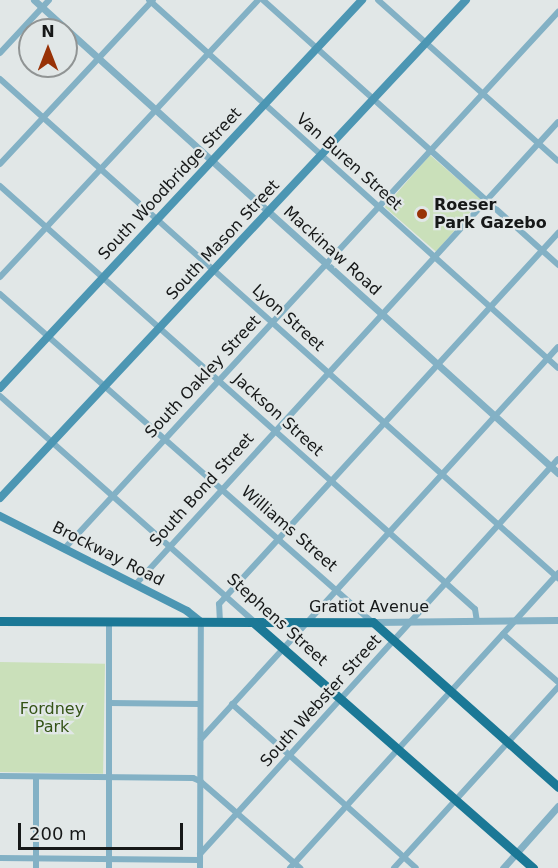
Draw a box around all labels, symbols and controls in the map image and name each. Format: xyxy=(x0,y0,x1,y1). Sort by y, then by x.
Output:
north arrow xyxy=(18,18,78,78)
text: N xyxy=(41,22,55,41)
street label: South Woodbridge Street xyxy=(94,104,246,264)
street label: Van Buren Street xyxy=(292,109,406,215)
street label: South Mason Street xyxy=(162,176,284,304)
place label: Roeser Park Gazebo xyxy=(434,195,547,233)
street label: Mackinaw Road xyxy=(279,202,385,300)
marker: Roeser Park Gazebo xyxy=(415,207,429,221)
street label: Lyon Street xyxy=(248,281,328,355)
street label: South Oakley Street xyxy=(141,312,265,442)
street label: Jackson Street xyxy=(229,370,327,460)
street label: South Bond Street xyxy=(146,429,258,551)
street label: Williams Street xyxy=(237,482,341,576)
street label: Brockway Road xyxy=(49,518,167,590)
street label: Stephens Street xyxy=(223,570,331,670)
street label: Gratiot Avenue xyxy=(309,597,429,617)
street label: South Webster Street xyxy=(257,631,385,771)
park label: Fordney Park xyxy=(20,699,84,737)
scale bar xyxy=(21,811,186,849)
text: 200 m xyxy=(29,823,87,844)

